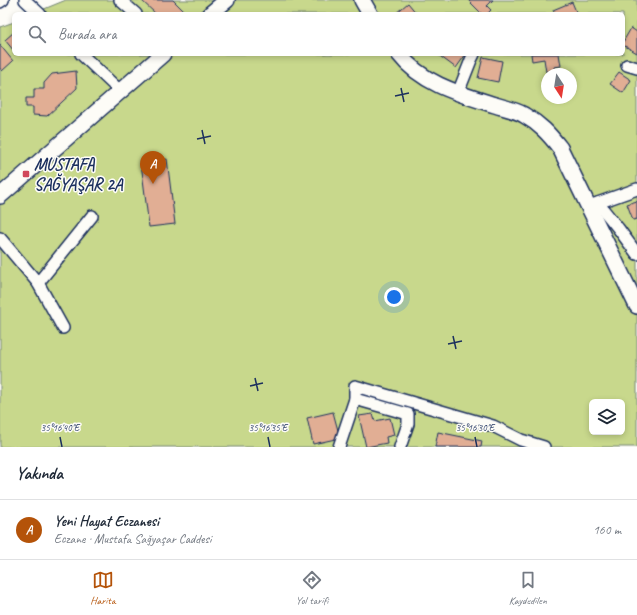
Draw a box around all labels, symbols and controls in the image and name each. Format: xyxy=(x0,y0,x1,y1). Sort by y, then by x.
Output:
search box xyxy=(12,12,625,56)
icon: search xyxy=(26,23,48,45)
text: Burada ara xyxy=(58,25,116,44)
north arrow xyxy=(541,68,577,104)
pin: A xyxy=(140,151,166,184)
place label: MUSTAFA SAĞYAŞAR 2A xyxy=(34,154,124,195)
marker: MUSTAFA SAĞYAŞAR 2A xyxy=(21,169,31,179)
your location xyxy=(384,287,404,307)
map controls xyxy=(589,399,625,435)
button: layers xyxy=(589,399,625,435)
text: 35°16'40"E xyxy=(41,421,81,434)
text: 35°16'35"E xyxy=(249,421,289,434)
text: 35°16'30"E xyxy=(456,421,496,434)
text: Yakında xyxy=(16,463,63,484)
text: Yeni Hayat Eczanesi xyxy=(54,512,159,531)
text: A xyxy=(26,522,32,538)
text: 160 m xyxy=(593,522,621,538)
text: Eczane · Mustafa Sağyaşar Caddesi xyxy=(54,531,211,547)
tab: Harita xyxy=(90,569,115,607)
tab: Yol tarifi xyxy=(296,569,328,607)
tab: Kaydedilen xyxy=(509,569,547,607)

